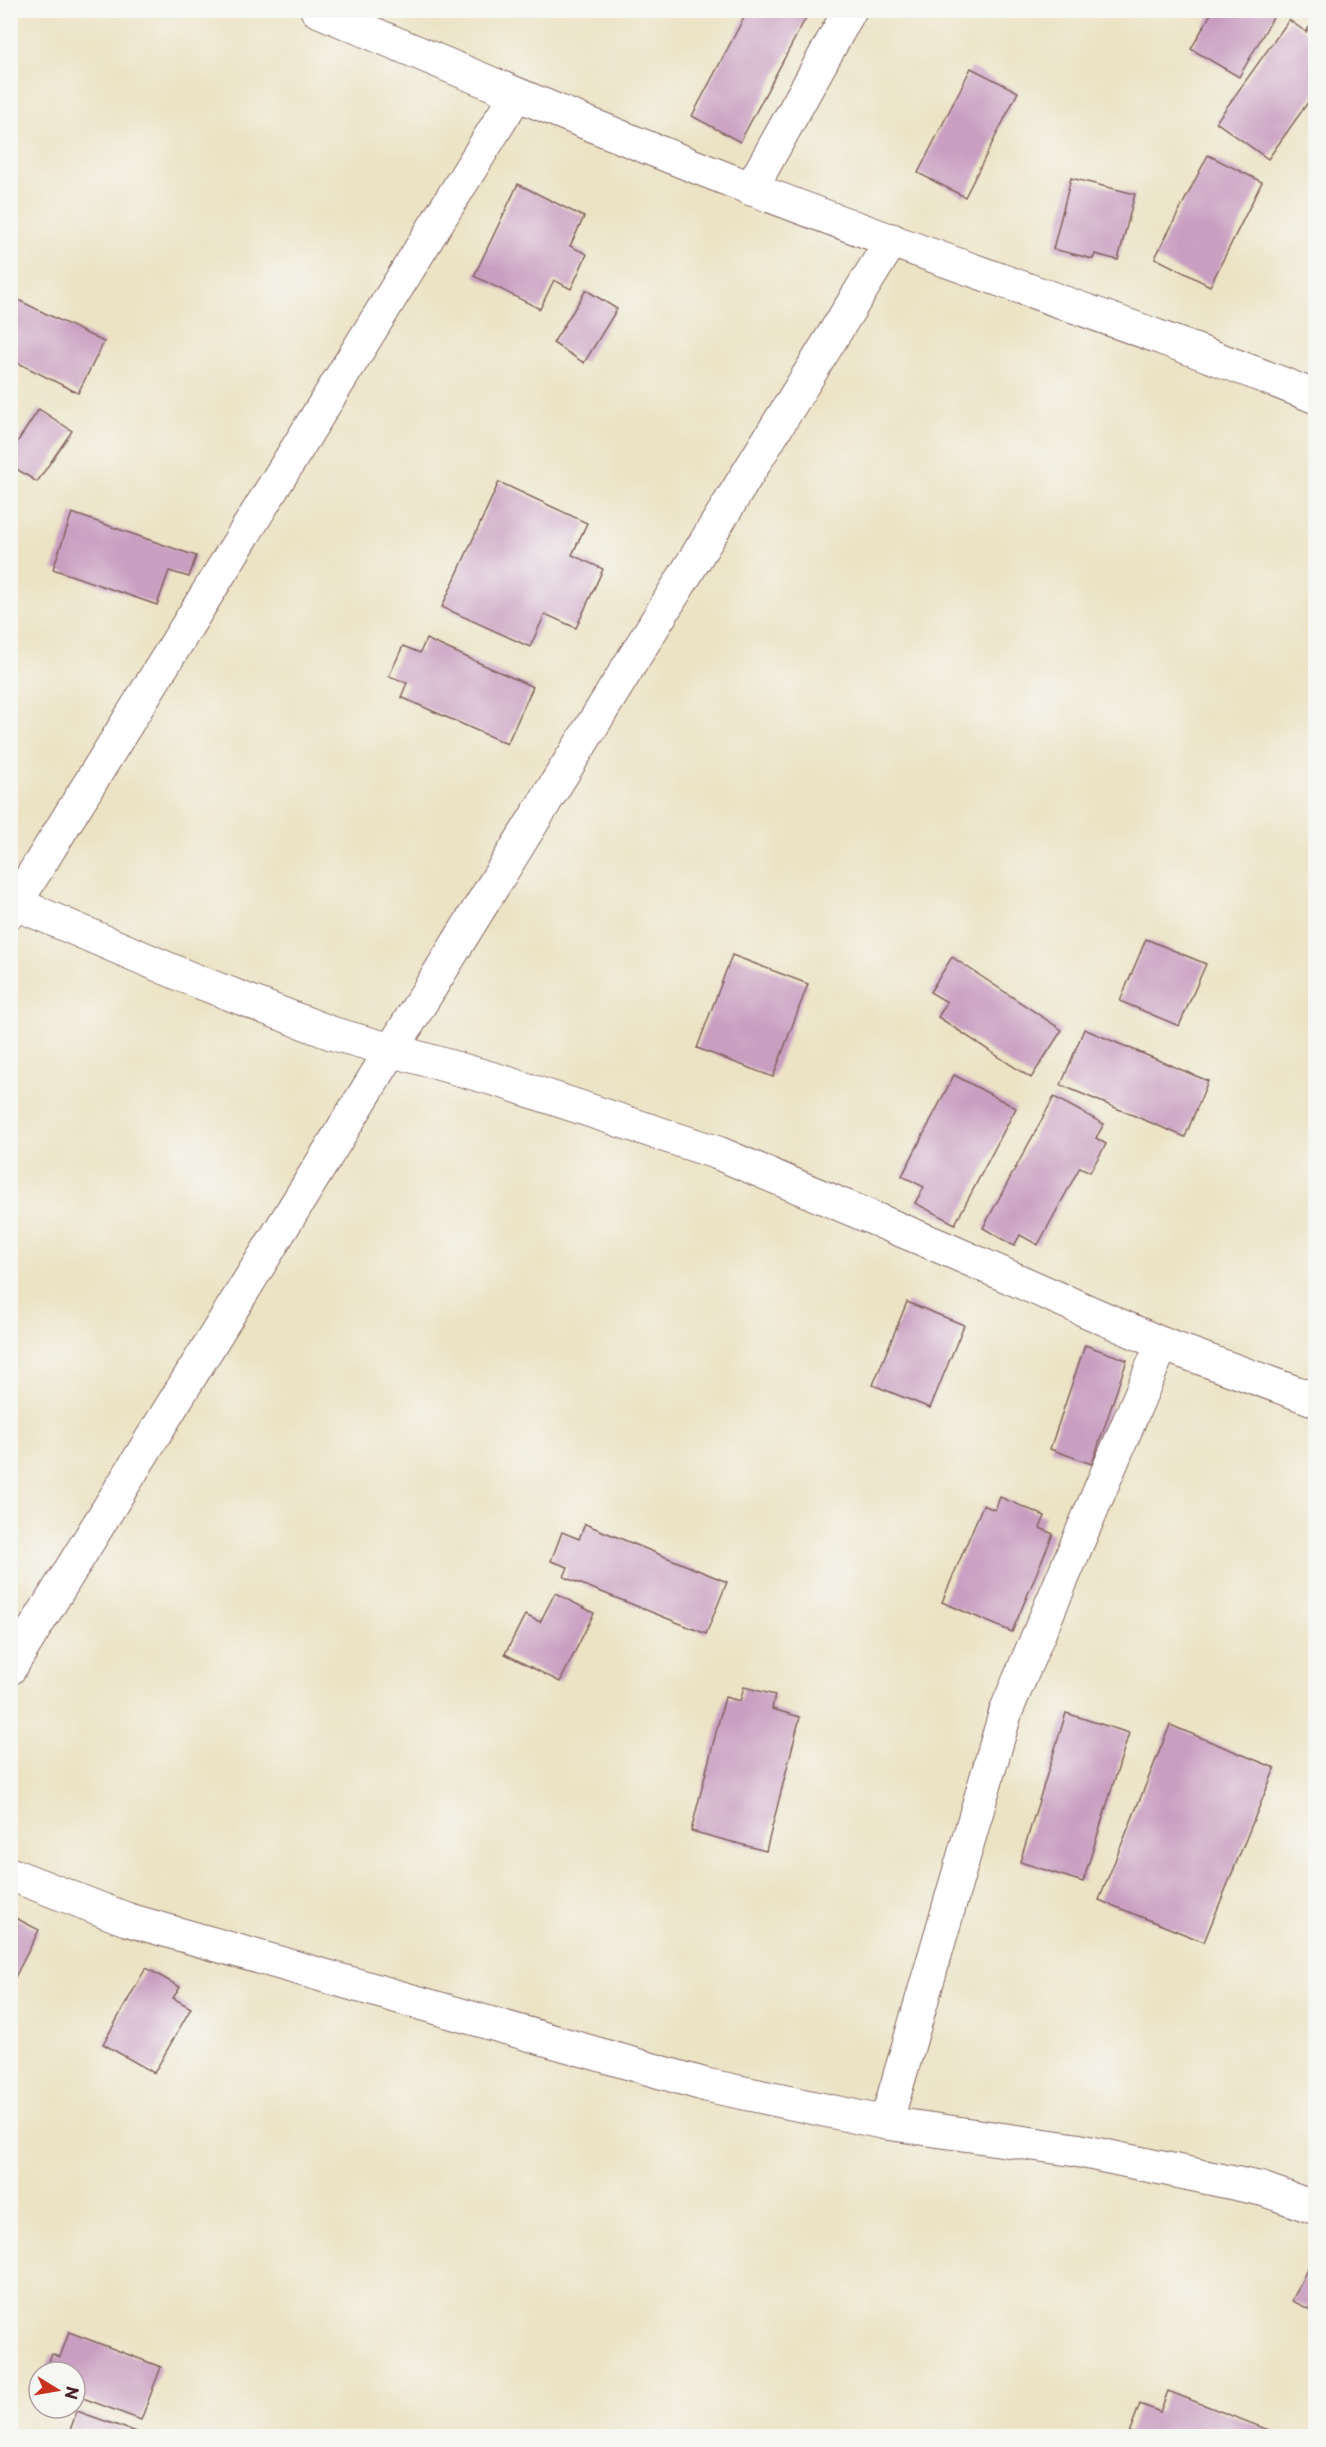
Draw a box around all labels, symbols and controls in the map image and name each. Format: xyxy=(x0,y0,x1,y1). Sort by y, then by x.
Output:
north arrow xyxy=(27,2360,87,2420)
text: N xyxy=(60,2385,86,2402)

